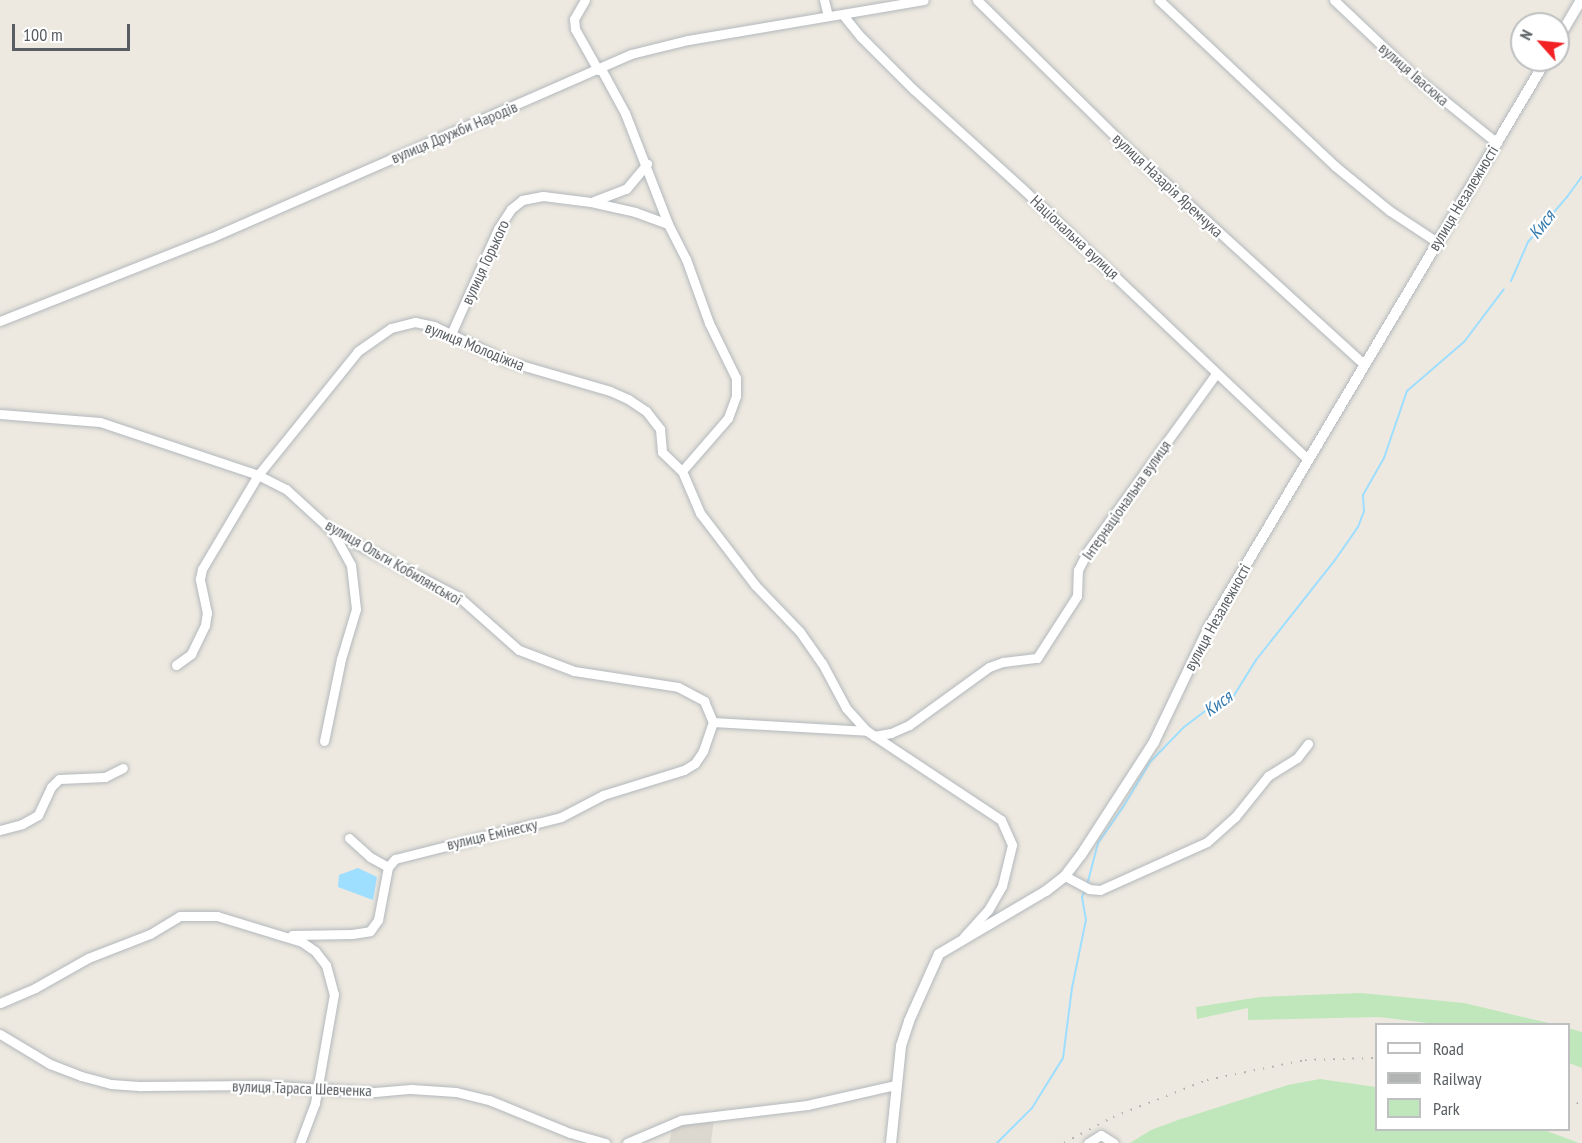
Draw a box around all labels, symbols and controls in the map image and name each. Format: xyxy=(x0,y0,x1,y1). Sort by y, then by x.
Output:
scale bar xyxy=(15,12,134,50)
north arrow xyxy=(1510,12,1570,72)
text: 100 m xyxy=(23,23,63,46)
text: N xyxy=(1515,26,1537,43)
street label: вулиця Івасюка xyxy=(1375,38,1453,110)
street label: вулиця Дружби Народів xyxy=(388,97,520,167)
street label: вулиця Назарія Яремчука xyxy=(1109,129,1227,241)
street label: вулиця Незалежності xyxy=(1424,142,1502,254)
street label: Національна вулиця xyxy=(1027,191,1123,283)
water label: Кися xyxy=(1524,206,1560,244)
street label: вулиця Горького xyxy=(457,217,513,307)
street label: вулиця Молодіжна xyxy=(423,317,527,375)
street label: Інтернаціональна вулиця xyxy=(1078,436,1174,564)
street label: вулиця Ольги Кобилянської xyxy=(322,515,466,609)
street label: вулиця Незалежності xyxy=(1180,560,1254,674)
water label: Кися xyxy=(1199,686,1237,722)
street label: вулиця Емінеску xyxy=(445,814,539,854)
legend xyxy=(1375,1023,1570,1131)
text: Road xyxy=(1433,1037,1464,1060)
text: Railway xyxy=(1433,1067,1482,1090)
street label: вулиця Тараса Шевченка xyxy=(232,1076,372,1100)
text: Park xyxy=(1433,1097,1460,1120)

